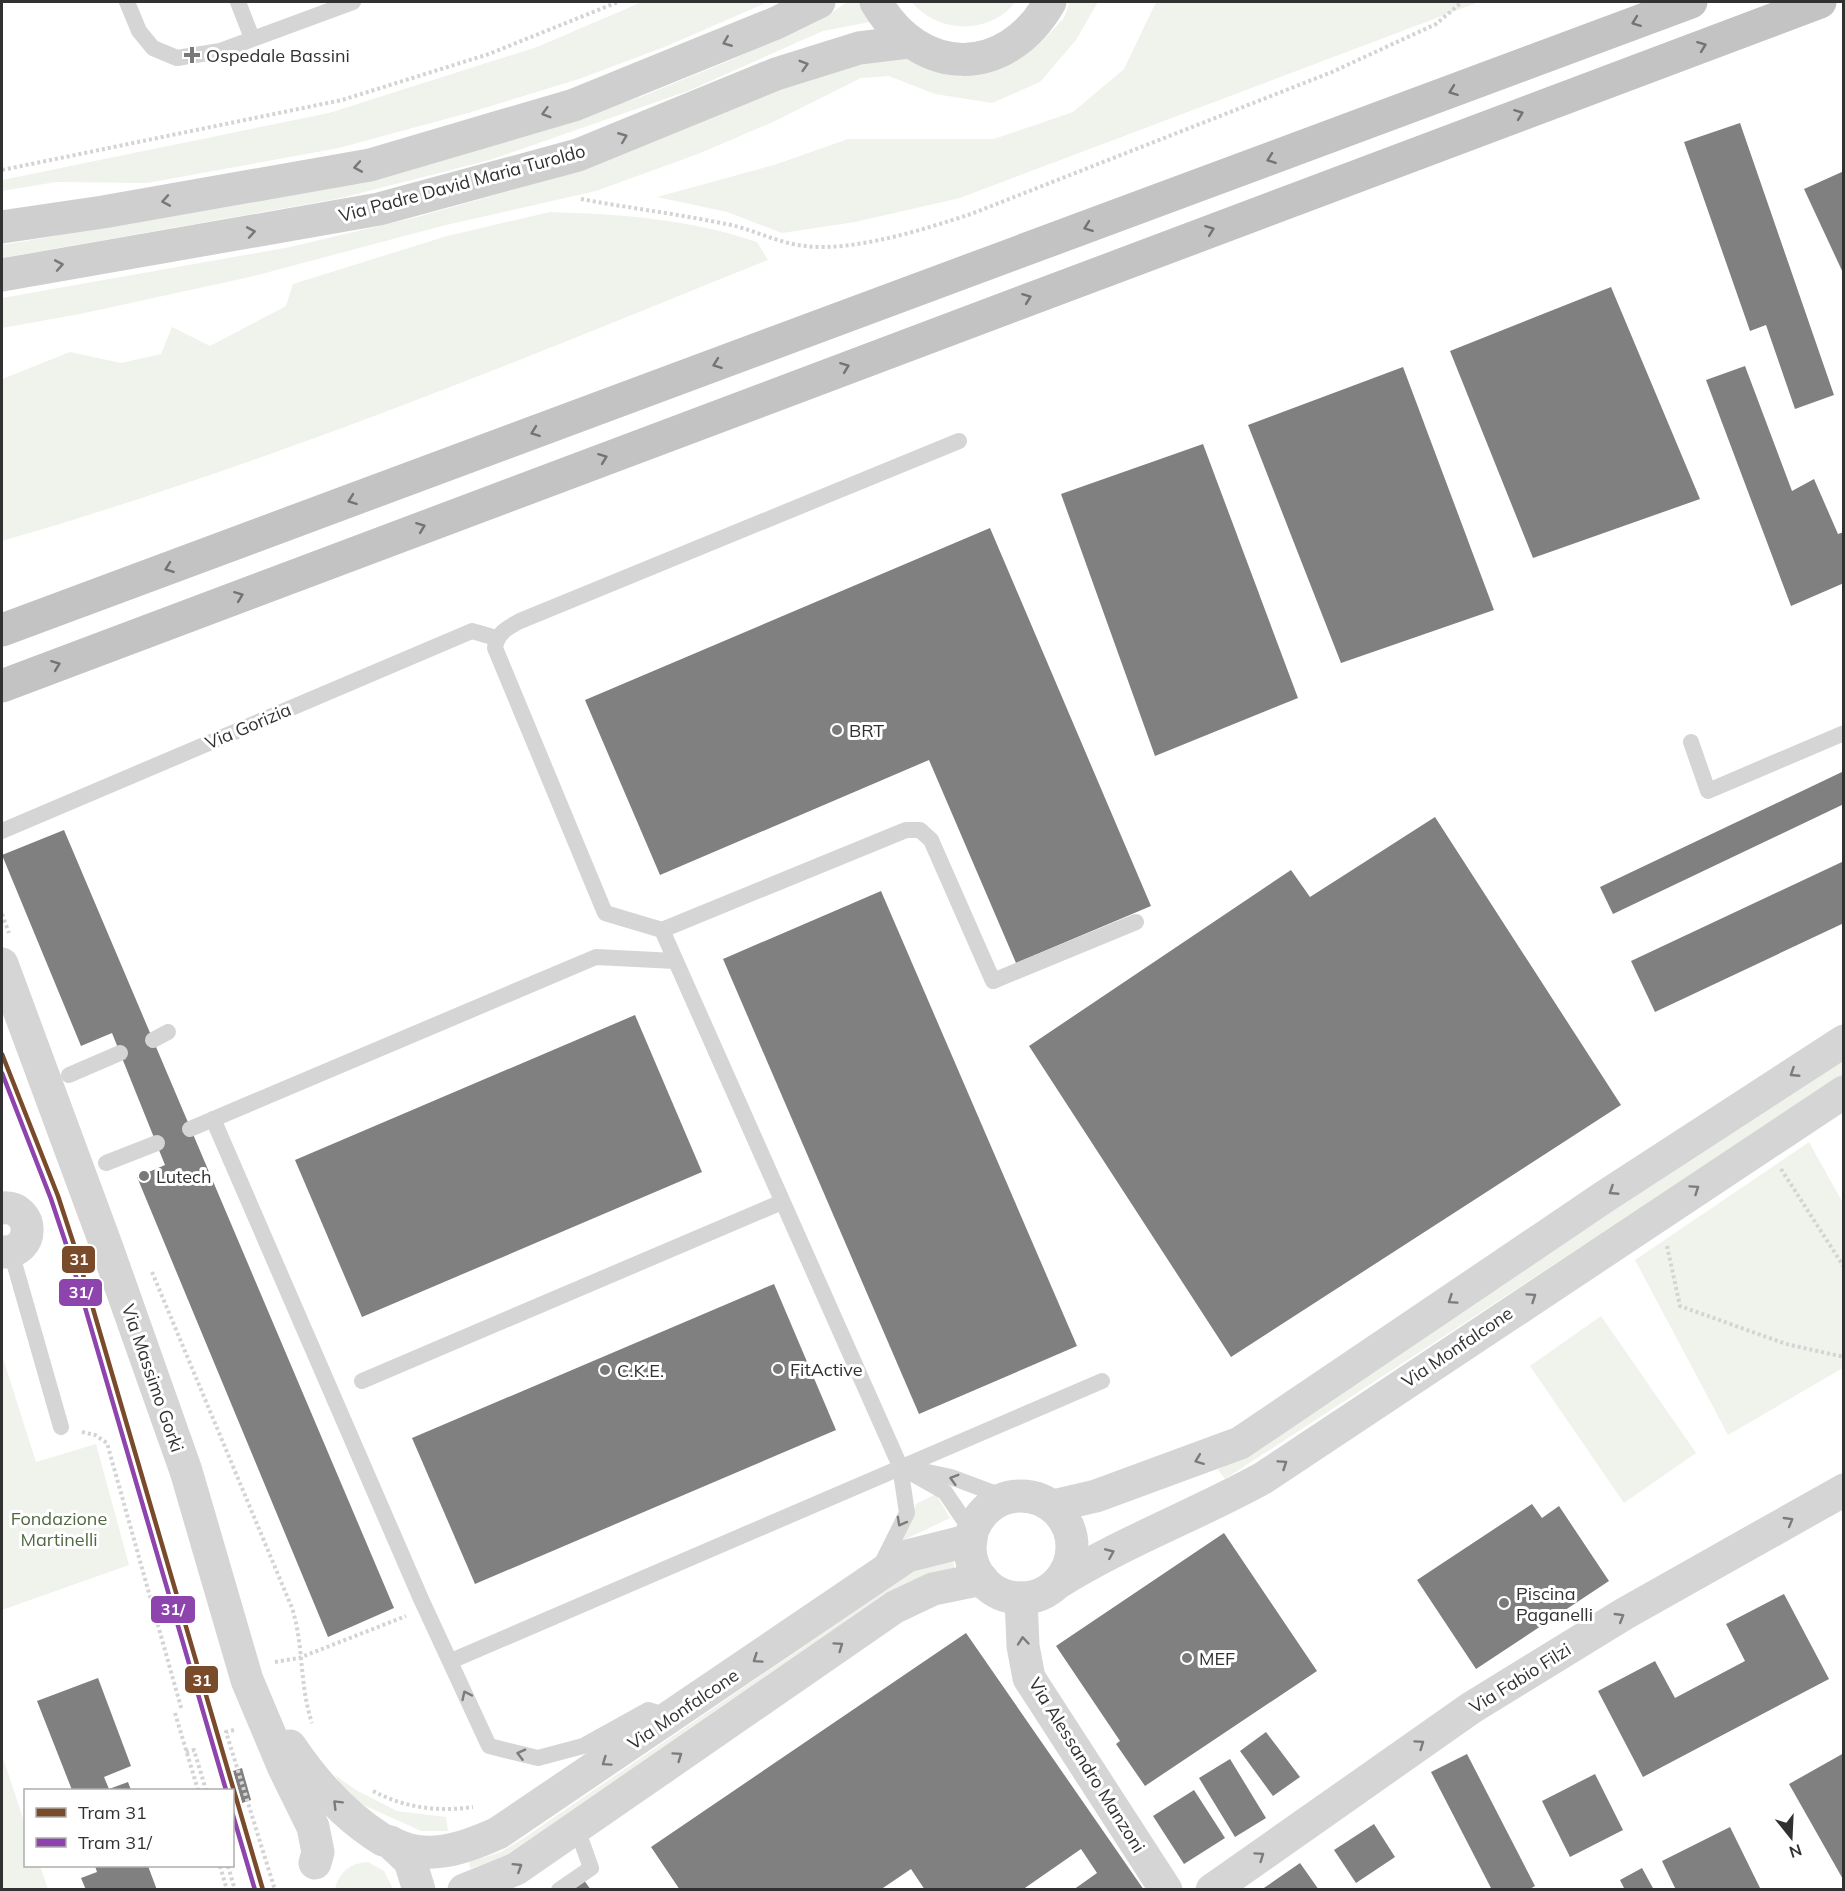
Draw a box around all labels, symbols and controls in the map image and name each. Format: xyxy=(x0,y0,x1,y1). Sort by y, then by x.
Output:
one-way arrow xyxy=(1631,15,1642,28)
one-way arrow xyxy=(723,35,734,47)
one-way arrow xyxy=(1696,41,1707,53)
place label: Ospedale Bassini xyxy=(206,44,350,67)
marker: Ospedale Bassini xyxy=(183,46,201,64)
one-way arrow xyxy=(798,60,809,72)
one-way arrow xyxy=(1448,83,1459,96)
one-way arrow xyxy=(541,106,552,118)
one-way arrow xyxy=(1513,109,1524,122)
one-way arrow xyxy=(616,132,627,144)
street label: Via Padre David Maria Turoldo xyxy=(336,139,588,227)
one-way arrow xyxy=(1266,151,1276,164)
one-way arrow xyxy=(354,160,363,172)
one-way arrow xyxy=(162,194,171,206)
one-way arrow xyxy=(1083,219,1094,232)
one-way arrow xyxy=(1204,225,1215,237)
one-way arrow xyxy=(247,226,256,238)
one-way arrow xyxy=(54,259,64,272)
one-way arrow xyxy=(1022,293,1032,306)
one-way arrow xyxy=(713,357,723,370)
one-way arrow xyxy=(839,361,850,374)
one-way arrow xyxy=(530,425,540,438)
one-way arrow xyxy=(597,453,608,465)
one-way arrow xyxy=(347,493,358,506)
one-way arrow xyxy=(415,522,426,534)
one-way arrow xyxy=(164,561,175,573)
one-way arrow xyxy=(232,591,243,603)
one-way arrow xyxy=(50,660,61,672)
street label: Via Gorizia xyxy=(202,698,294,754)
place label: BRT xyxy=(849,719,884,742)
marker: BRT xyxy=(830,723,844,737)
one-way arrow xyxy=(1790,1066,1801,1077)
place label: Lutech xyxy=(156,1165,211,1188)
marker: Lutech xyxy=(137,1169,151,1183)
one-way arrow xyxy=(1609,1184,1620,1195)
one-way arrow xyxy=(1689,1185,1699,1197)
line badge: 31 xyxy=(61,1245,96,1274)
text: 31 xyxy=(69,1249,89,1269)
line badge: 31/ xyxy=(58,1278,103,1307)
text: 31/ xyxy=(69,1282,94,1302)
one-way arrow xyxy=(1447,1293,1458,1304)
one-way arrow xyxy=(1526,1294,1537,1305)
street label: Via Massimo Gorki xyxy=(117,1301,189,1455)
street label: Via Monfalcone xyxy=(1397,1301,1517,1393)
place label: FitActive xyxy=(790,1358,863,1381)
place label: C.K.E. xyxy=(617,1359,664,1382)
marker: FitActive xyxy=(771,1362,785,1376)
marker: C.K.E. xyxy=(598,1363,612,1377)
one-way arrow xyxy=(1194,1452,1204,1465)
one-way arrow xyxy=(1276,1460,1287,1471)
one-way arrow xyxy=(949,1474,960,1486)
park label: Fondazione Martinelli xyxy=(11,1507,107,1551)
one-way arrow xyxy=(897,1516,909,1527)
one-way arrow xyxy=(1783,1516,1793,1528)
one-way arrow xyxy=(1104,1548,1115,1560)
place label: Piscina Paganelli xyxy=(1516,1582,1593,1626)
line badge: 31/ xyxy=(150,1595,196,1624)
marker: Piscina Paganelli xyxy=(1497,1596,1511,1610)
text: 31/ xyxy=(161,1599,186,1619)
one-way arrow xyxy=(1614,1613,1624,1624)
one-way arrow xyxy=(1017,1637,1030,1646)
street label: Via Fabio Filzi xyxy=(1465,1638,1575,1718)
one-way arrow xyxy=(832,1642,843,1653)
place label: MEF xyxy=(1199,1647,1235,1670)
one-way arrow xyxy=(753,1651,763,1663)
marker: MEF xyxy=(1180,1651,1194,1665)
street label: Via Monfalcone xyxy=(623,1663,743,1755)
line badge: 31 xyxy=(184,1665,219,1694)
text: 31 xyxy=(192,1670,212,1690)
street label: Via Alessandro Manzoni xyxy=(1024,1673,1150,1857)
one-way arrow xyxy=(462,1691,474,1702)
one-way arrow xyxy=(1413,1740,1424,1751)
one-way arrow xyxy=(516,1748,526,1761)
one-way arrow xyxy=(671,1752,682,1763)
one-way arrow xyxy=(602,1755,613,1766)
legend xyxy=(24,1789,234,1867)
one-way arrow xyxy=(333,1800,343,1811)
text: Tram 31 xyxy=(78,1801,147,1824)
north arrow xyxy=(1761,1807,1821,1867)
text: Tram 31/ xyxy=(78,1831,153,1854)
text: N xyxy=(1787,1840,1804,1863)
one-way arrow xyxy=(1253,1852,1264,1863)
one-way arrow xyxy=(512,1862,522,1874)

